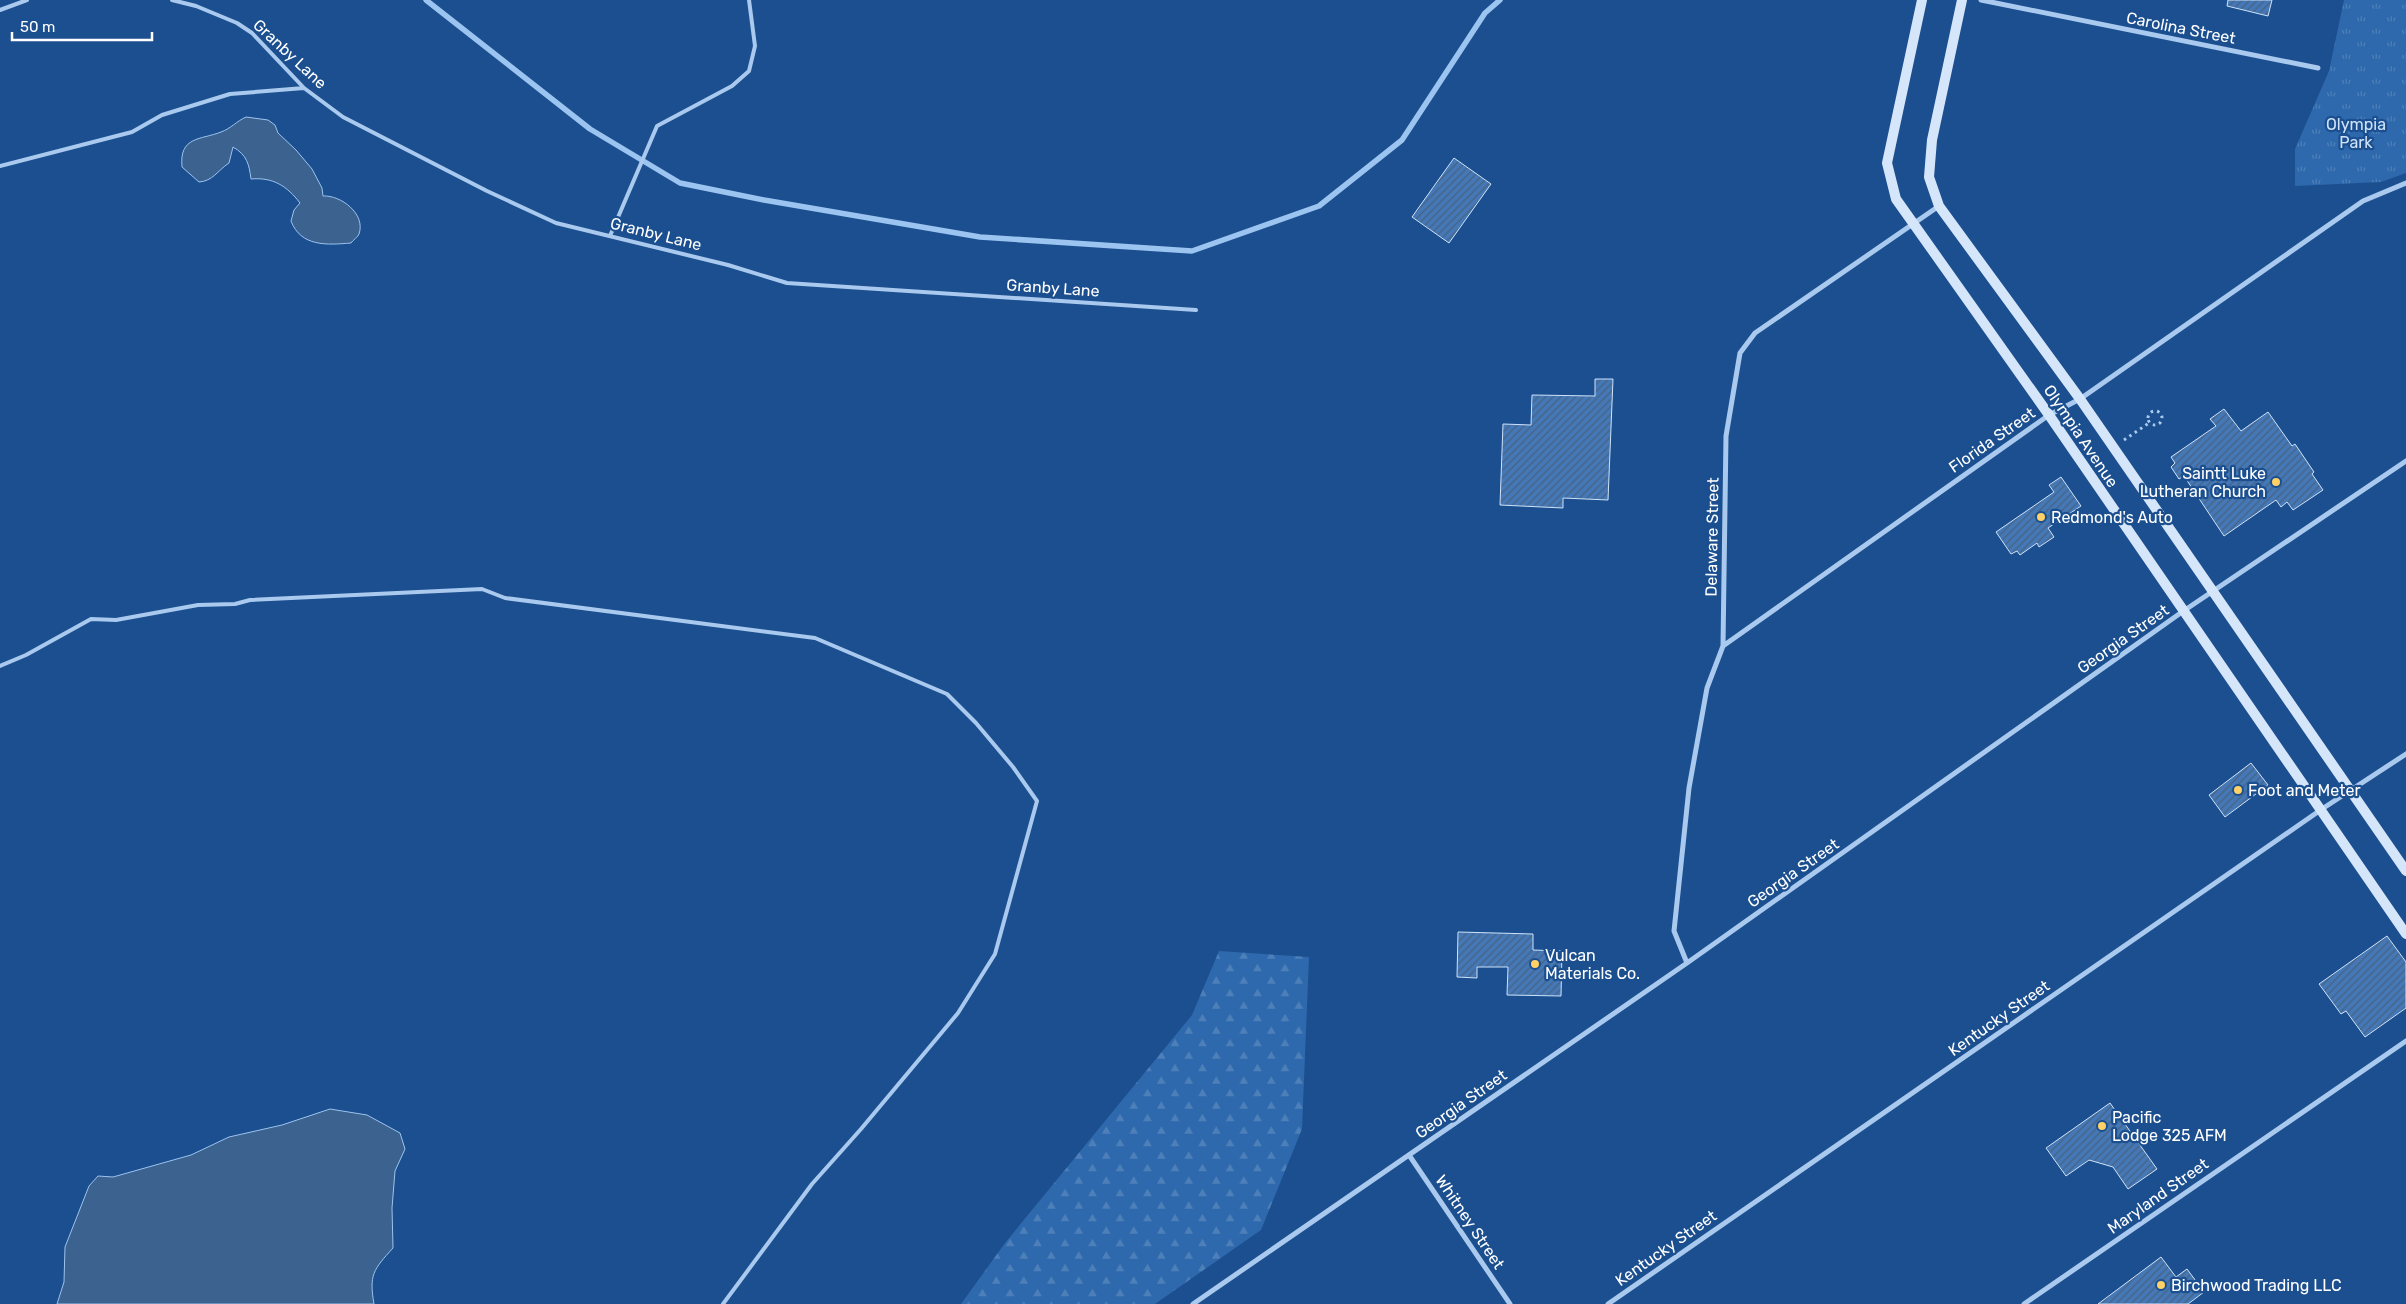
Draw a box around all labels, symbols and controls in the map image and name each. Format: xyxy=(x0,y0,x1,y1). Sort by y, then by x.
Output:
street label: Carolina Street xyxy=(2125,8,2237,48)
scale bar xyxy=(12,10,152,42)
street label: Granby Lane xyxy=(249,15,331,93)
text: 50 m xyxy=(20,18,55,36)
park label: Olympia Park xyxy=(2326,115,2386,152)
street label: Granby Lane xyxy=(608,213,704,255)
street label: Granby Lane xyxy=(1006,275,1100,301)
street label: Olympia Avenue xyxy=(2040,381,2122,491)
street label: Florida Street xyxy=(1945,403,2039,477)
place label: Saintt Luke Lutheran Church xyxy=(2140,464,2266,501)
marker: Saintt Luke Lutheran Church xyxy=(2270,476,2282,488)
street label: Delaware Street xyxy=(1701,477,1723,597)
place label: Redmond's Auto xyxy=(2051,508,2173,527)
marker: Redmond's Auto xyxy=(2035,511,2047,523)
street label: Georgia Street xyxy=(2074,600,2172,678)
place label: Foot and Meter xyxy=(2248,781,2361,800)
marker: Foot and Meter xyxy=(2232,784,2244,796)
street label: Georgia Street xyxy=(1744,834,1842,912)
place label: Vulcan Materials Co. xyxy=(1545,946,1640,983)
marker: Vulcan Materials Co. xyxy=(1529,958,1541,970)
street label: Kentucky Street xyxy=(1945,976,2053,1060)
street label: Georgia Street xyxy=(1412,1065,1510,1143)
place label: Pacific Lodge 325 AFM xyxy=(2112,1108,2227,1145)
marker: Pacific Lodge 325 AFM xyxy=(2096,1120,2108,1132)
street label: Maryland Street xyxy=(2104,1154,2212,1238)
street label: Whitney Street xyxy=(1431,1171,1509,1273)
street label: Kentucky Street xyxy=(1612,1206,1720,1290)
place label: Birchwood Trading LLC xyxy=(2171,1276,2342,1295)
marker: Birchwood Trading LLC xyxy=(2155,1279,2167,1291)

